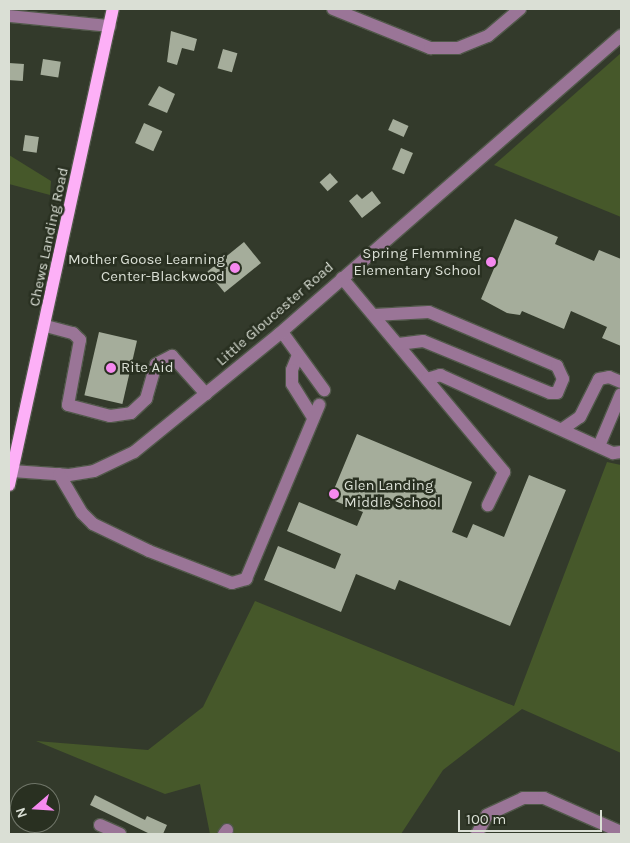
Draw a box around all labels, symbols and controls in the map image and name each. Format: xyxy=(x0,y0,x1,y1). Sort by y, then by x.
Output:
street label: Chews Landing Road xyxy=(25,166,73,308)
place label: Spring Flemming Elementary School xyxy=(354,244,481,279)
place label: Mother Goose Learning Center-Blackwood xyxy=(68,250,225,285)
marker: Spring Flemming Elementary School xyxy=(485,256,497,268)
street label: Little Gloucester Road xyxy=(213,258,337,370)
marker: Mother Goose Learning Center-Blackwood xyxy=(229,262,241,274)
place label: Rite Aid xyxy=(121,359,174,377)
marker: Rite Aid xyxy=(105,362,117,374)
place label: Glen Landing Middle School xyxy=(344,476,441,511)
marker: Glen Landing Middle School xyxy=(328,488,340,500)
north arrow xyxy=(10,783,60,833)
scale bar xyxy=(460,800,604,832)
text: N xyxy=(12,805,31,820)
text: 100 m xyxy=(466,810,506,828)

